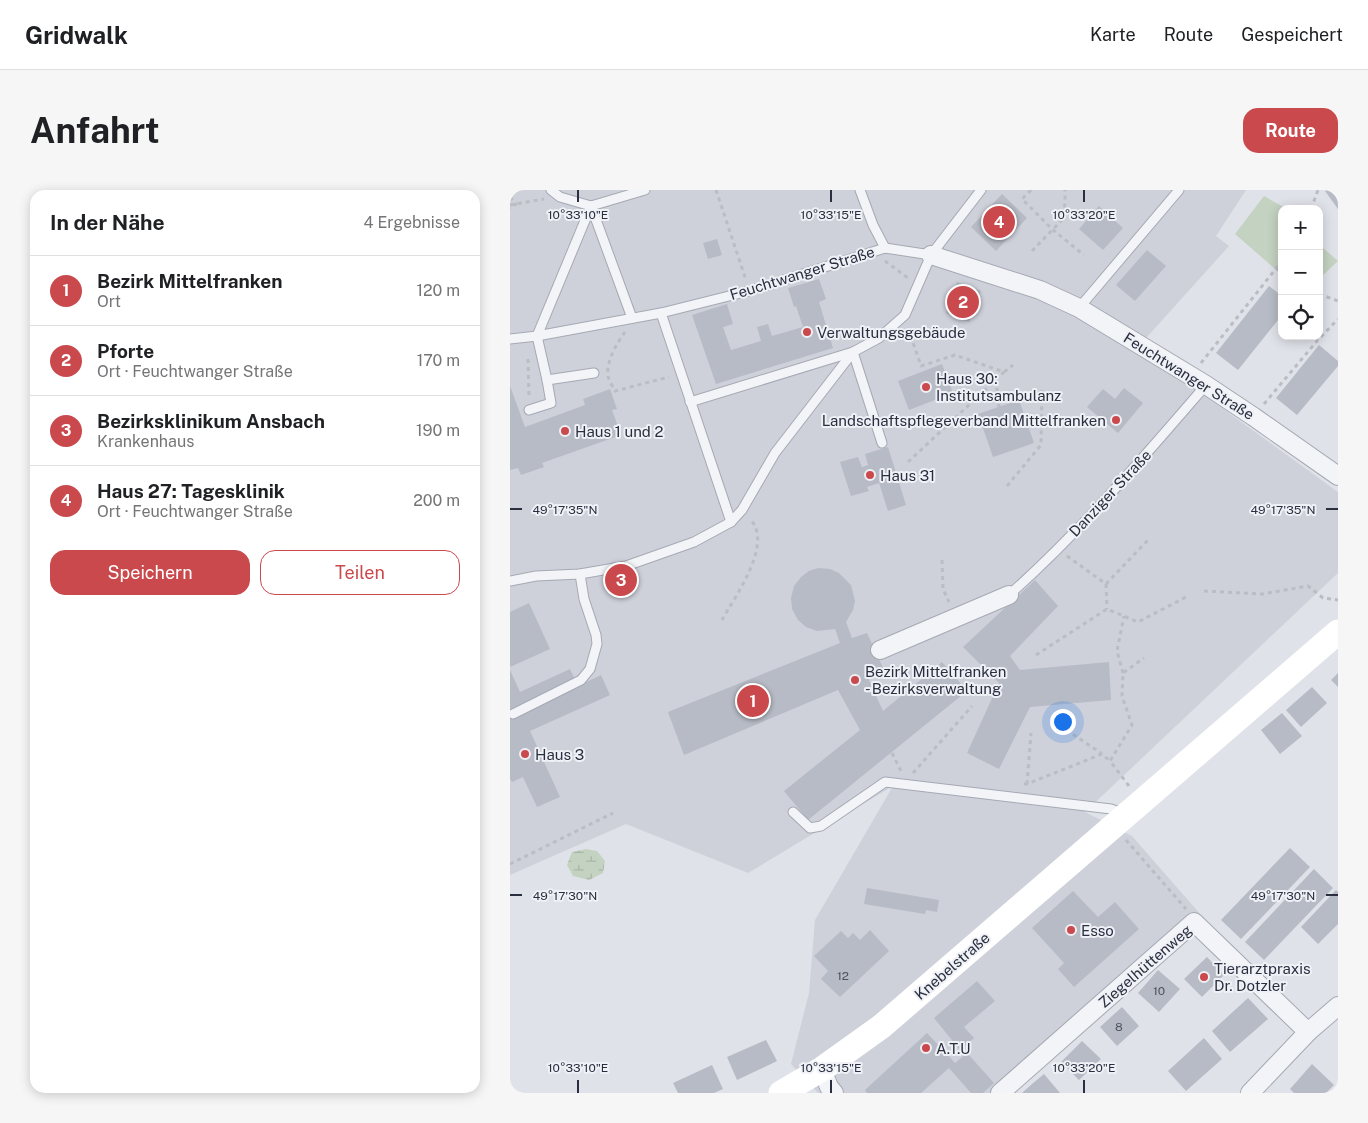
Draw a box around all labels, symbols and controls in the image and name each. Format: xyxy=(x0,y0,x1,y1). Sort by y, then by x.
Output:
text: Gridwalk xyxy=(25,21,128,49)
text: Karte xyxy=(1090,24,1136,45)
text: Route xyxy=(1164,24,1213,45)
text: Gespeichert xyxy=(1241,24,1343,45)
button: Route xyxy=(1243,108,1338,153)
text: Anfahrt xyxy=(30,110,160,151)
pin: 4 xyxy=(983,203,1015,241)
map controls xyxy=(1278,205,1323,340)
button: + xyxy=(1278,205,1323,250)
text: 10°33'10"E xyxy=(548,208,608,222)
text: 10°33'15"E xyxy=(801,208,861,222)
text: 10°33'20"E xyxy=(1053,208,1115,222)
text: In der Nähe xyxy=(50,210,165,235)
text: 4 Ergebnisse xyxy=(364,213,460,232)
street label: Feuchtwanger Straße xyxy=(728,243,876,303)
button: − xyxy=(1278,250,1323,295)
text: Bezirk Mittelfranken xyxy=(97,270,283,292)
text: 1 xyxy=(63,281,69,300)
text: 120 m xyxy=(416,281,460,300)
pin: 2 xyxy=(947,283,979,321)
text: Ort xyxy=(97,292,121,311)
button: locate xyxy=(1278,295,1323,340)
place label: Verwaltungsgebäude xyxy=(817,324,966,341)
marker: Verwaltungsgebäude xyxy=(801,326,813,338)
street label: Feuchtwanger Straße xyxy=(1121,329,1257,423)
text: Pforte xyxy=(97,340,154,362)
text: 2 xyxy=(61,351,71,370)
text: 170 m xyxy=(417,351,460,370)
text: Ort · Feuchtwanger Straße xyxy=(97,362,293,381)
place label: Haus 30: Institutsambulanz xyxy=(936,370,1061,404)
marker: Haus 30: Institutsambulanz xyxy=(920,381,932,393)
text: Bezirksklinikum Ansbach xyxy=(97,410,325,432)
place label: Landschaftspflegeverband Mittelfranken xyxy=(822,412,1106,429)
marker: Landschaftspflegeverband Mittelfranken xyxy=(1110,414,1122,426)
text: 3 xyxy=(61,421,71,440)
text: 190 m xyxy=(416,421,460,440)
place label: Haus 1 und 2 xyxy=(575,423,663,440)
marker: Haus 1 und 2 xyxy=(559,425,571,437)
text: Krankenhaus xyxy=(97,432,194,451)
street label: Danziger Straße xyxy=(1066,446,1154,540)
place label: Haus 31 xyxy=(880,467,935,484)
marker: Haus 31 xyxy=(864,469,876,481)
text: Haus 27: Tagesklinik xyxy=(97,480,285,502)
text: 4 xyxy=(61,491,71,510)
text: 200 m xyxy=(413,491,460,510)
text: Ort · Feuchtwanger Straße xyxy=(97,502,293,521)
text: 49°17'35"N xyxy=(532,503,598,517)
text: 49°17'35"N xyxy=(1250,503,1316,517)
button: Speichern xyxy=(50,550,250,595)
button: Teilen xyxy=(260,550,460,595)
pin: 3 xyxy=(605,561,637,599)
place label: Bezirk Mittelfranken - Bezirksverwaltung xyxy=(865,663,1007,697)
marker: Bezirk Mittelfranken - Bezirksverwaltung xyxy=(849,674,861,686)
pin: 1 xyxy=(737,682,769,720)
your location xyxy=(1050,709,1076,735)
place label: Haus 3 xyxy=(535,746,584,763)
marker: Haus 3 xyxy=(519,748,531,760)
text: 49°17'30"N xyxy=(533,889,597,903)
text: 49°17'30"N xyxy=(1251,889,1315,903)
street label: Ziegelhüttenweg xyxy=(1095,921,1195,1011)
place label: Esso xyxy=(1081,922,1114,939)
marker: Esso xyxy=(1065,924,1077,936)
street label: Knebelstraße xyxy=(911,929,993,1003)
place label: Tierarztpraxis Dr. Dotzler xyxy=(1214,960,1310,994)
house number: 12 xyxy=(837,969,849,983)
marker: Tierarztpraxis Dr. Dotzler xyxy=(1198,971,1210,983)
house number: 10 xyxy=(1153,984,1165,998)
house number: 8 xyxy=(1115,1020,1123,1034)
place label: A.T.U xyxy=(936,1040,971,1057)
marker: A.T.U xyxy=(920,1042,932,1054)
text: 10°33'10"E xyxy=(548,1061,608,1075)
text: 10°33'15"E xyxy=(801,1061,861,1075)
text: 10°33'20"E xyxy=(1053,1061,1115,1075)

